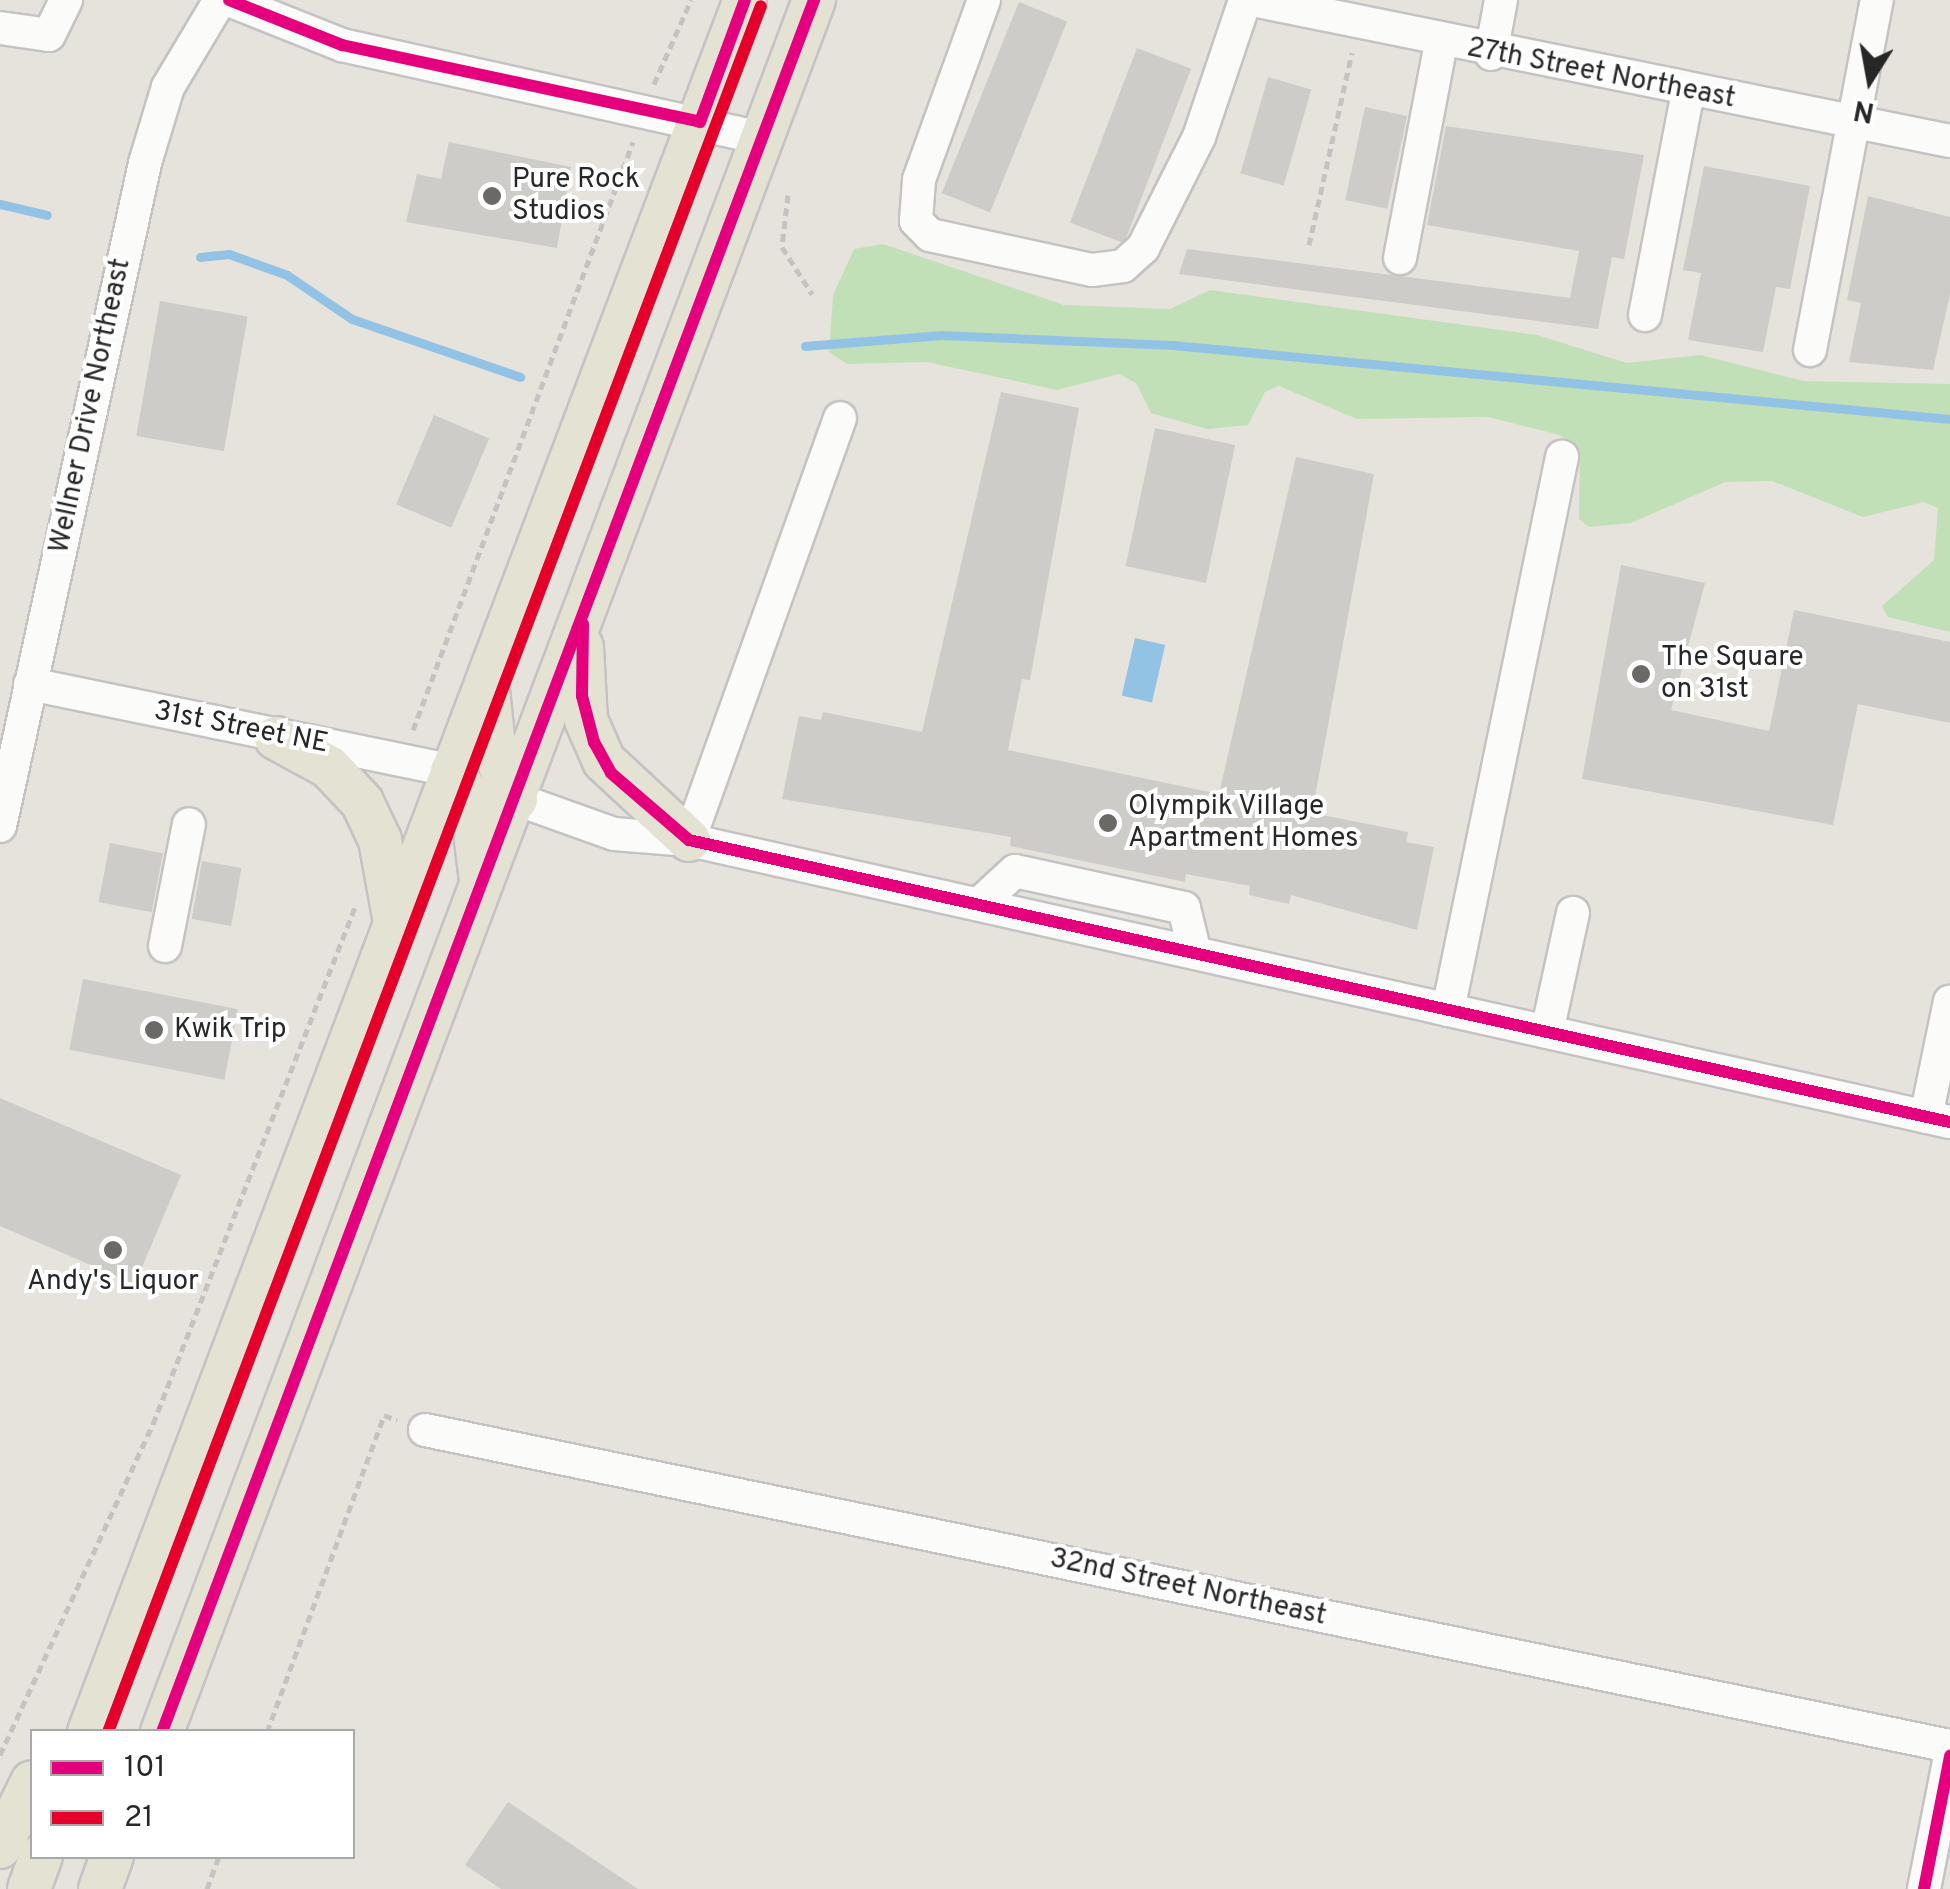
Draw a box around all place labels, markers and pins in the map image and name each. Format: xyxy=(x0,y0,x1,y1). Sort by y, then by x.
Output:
place label: Pure Rock Studios xyxy=(512,163,640,229)
marker: Pure Rock Studios xyxy=(481,185,503,207)
place label: The Square on 31st xyxy=(1661,641,1803,707)
marker: The Square on 31st xyxy=(1630,663,1652,685)
place label: Olympik Village Apartment Homes xyxy=(1128,790,1358,856)
marker: Olympik Village Apartment Homes xyxy=(1097,812,1119,834)
place label: Kwik Trip xyxy=(174,1013,288,1047)
marker: Kwik Trip xyxy=(143,1019,165,1041)
marker: Andy's Liquor xyxy=(102,1239,124,1261)
place label: Andy's Liquor xyxy=(27,1265,199,1299)

